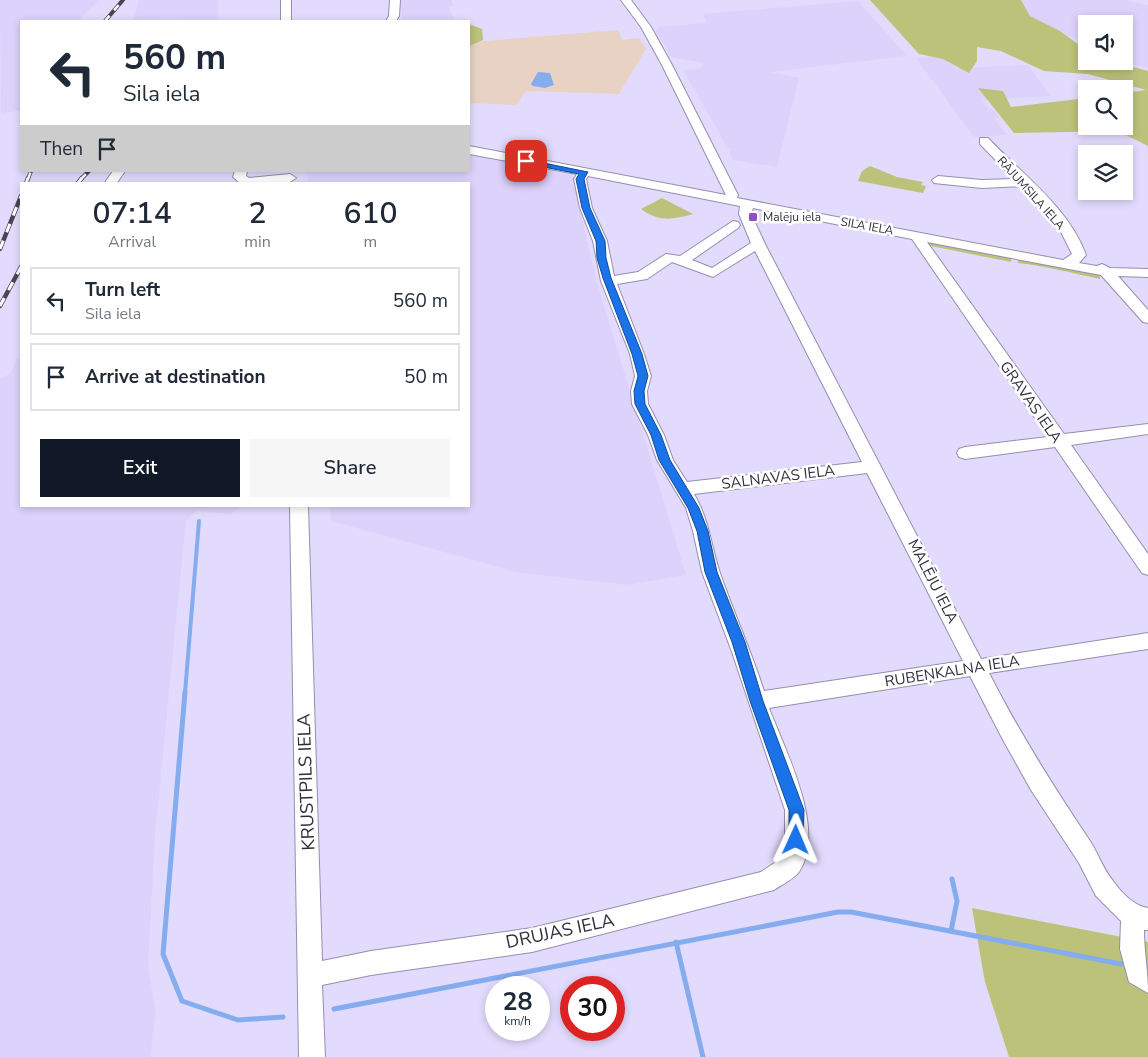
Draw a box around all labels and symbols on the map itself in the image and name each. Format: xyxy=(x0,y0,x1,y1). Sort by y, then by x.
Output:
pin xyxy=(505,140,547,182)
street label: RĀJUMSILA IELA xyxy=(994,153,1068,233)
place label: Malēju iela xyxy=(763,209,821,225)
marker: Malēju iela xyxy=(747,211,759,223)
street label: SILA IELA xyxy=(839,213,895,239)
street label: GRAVAS IELA xyxy=(995,357,1067,447)
street label: SALNAVAS IELA xyxy=(720,460,836,494)
street label: MALĒJU IELA xyxy=(903,536,963,626)
street label: RUBEŅKALNA IELA xyxy=(883,650,1021,692)
street label: KRUSTPILS IELA xyxy=(292,713,320,851)
position arrow xyxy=(769,813,821,865)
street label: DRUJAS IELA xyxy=(504,908,616,954)
speed limit sign: 30 xyxy=(560,976,625,1041)

